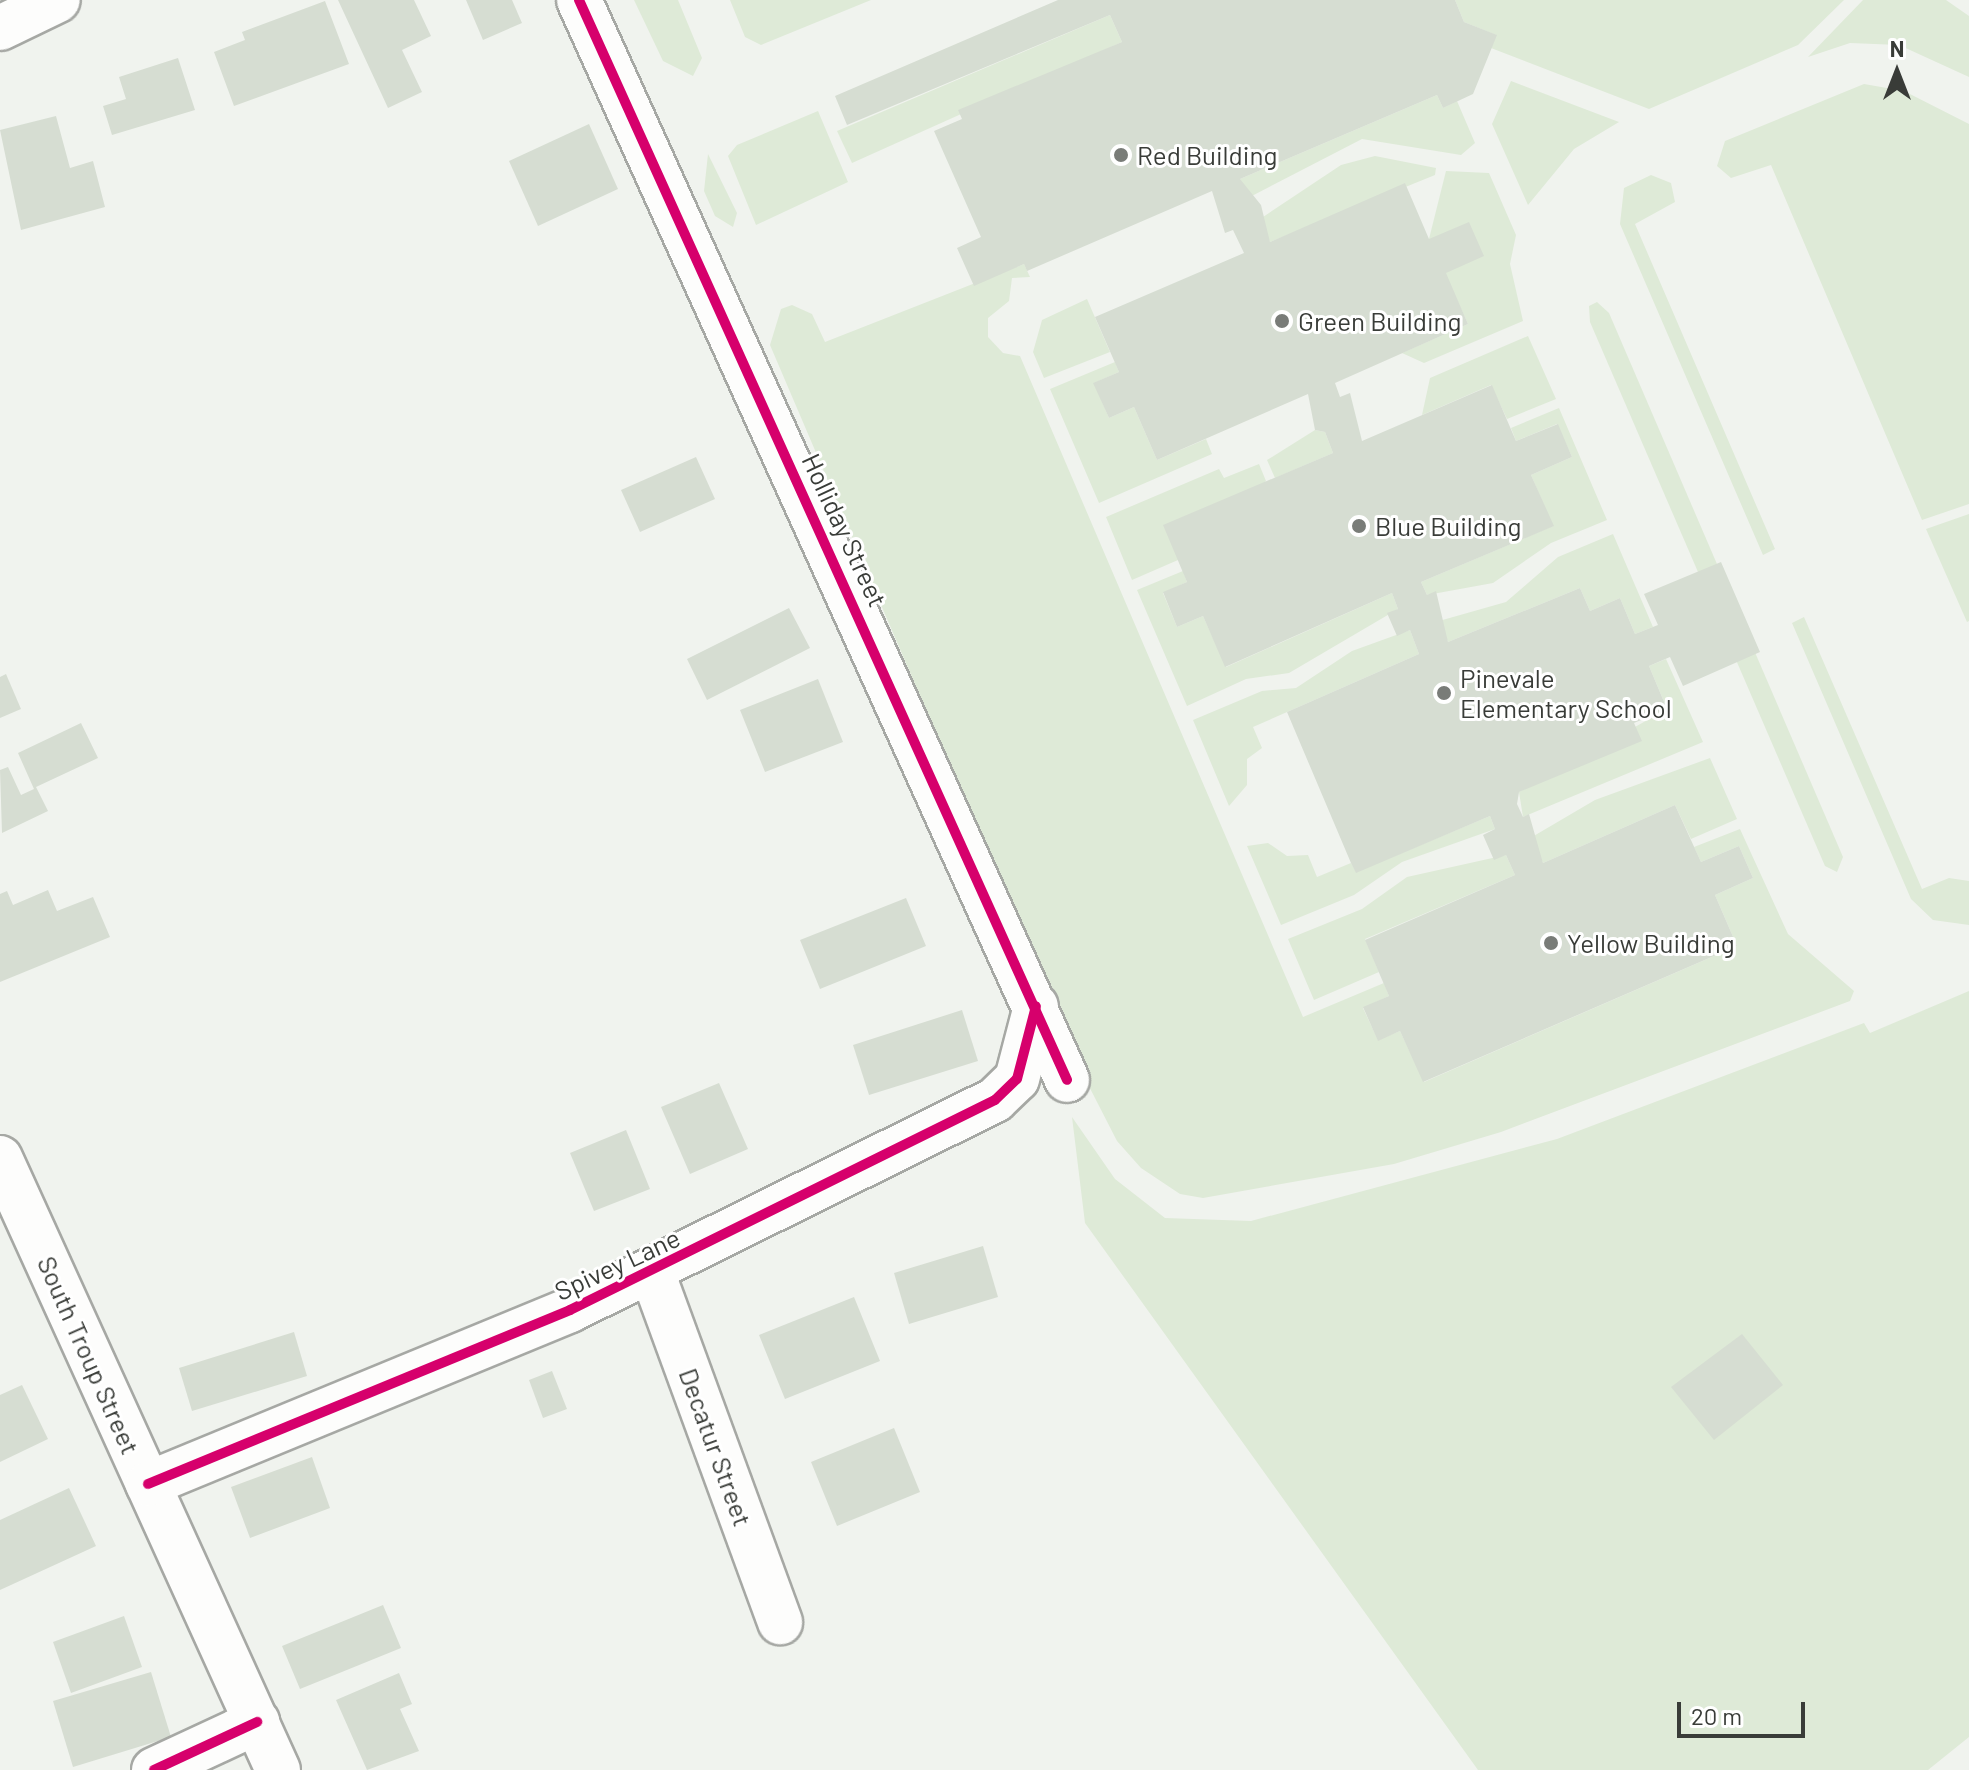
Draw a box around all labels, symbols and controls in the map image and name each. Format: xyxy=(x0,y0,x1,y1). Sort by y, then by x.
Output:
north arrow xyxy=(1857,32,1937,112)
text: N xyxy=(1890,35,1904,61)
place label: Red Building xyxy=(1137,139,1277,171)
marker: Red Building xyxy=(1112,146,1130,164)
place label: Green Building xyxy=(1298,305,1461,337)
marker: Green Building xyxy=(1273,312,1291,330)
street label: Holliday Street xyxy=(796,449,894,611)
place label: Blue Building xyxy=(1375,510,1522,542)
marker: Blue Building xyxy=(1350,517,1368,535)
place label: Pinevale Elementary School xyxy=(1460,662,1672,724)
marker: Pinevale Elementary School xyxy=(1435,684,1453,702)
place label: Yellow Building xyxy=(1567,927,1735,959)
marker: Yellow Building xyxy=(1542,934,1560,952)
street label: Spivey Lane xyxy=(549,1221,685,1307)
street label: South Troup Street xyxy=(31,1251,147,1459)
street label: Decatur Street xyxy=(673,1364,759,1530)
scale bar xyxy=(1681,1686,1809,1736)
text: 20 m xyxy=(1691,1701,1742,1730)

